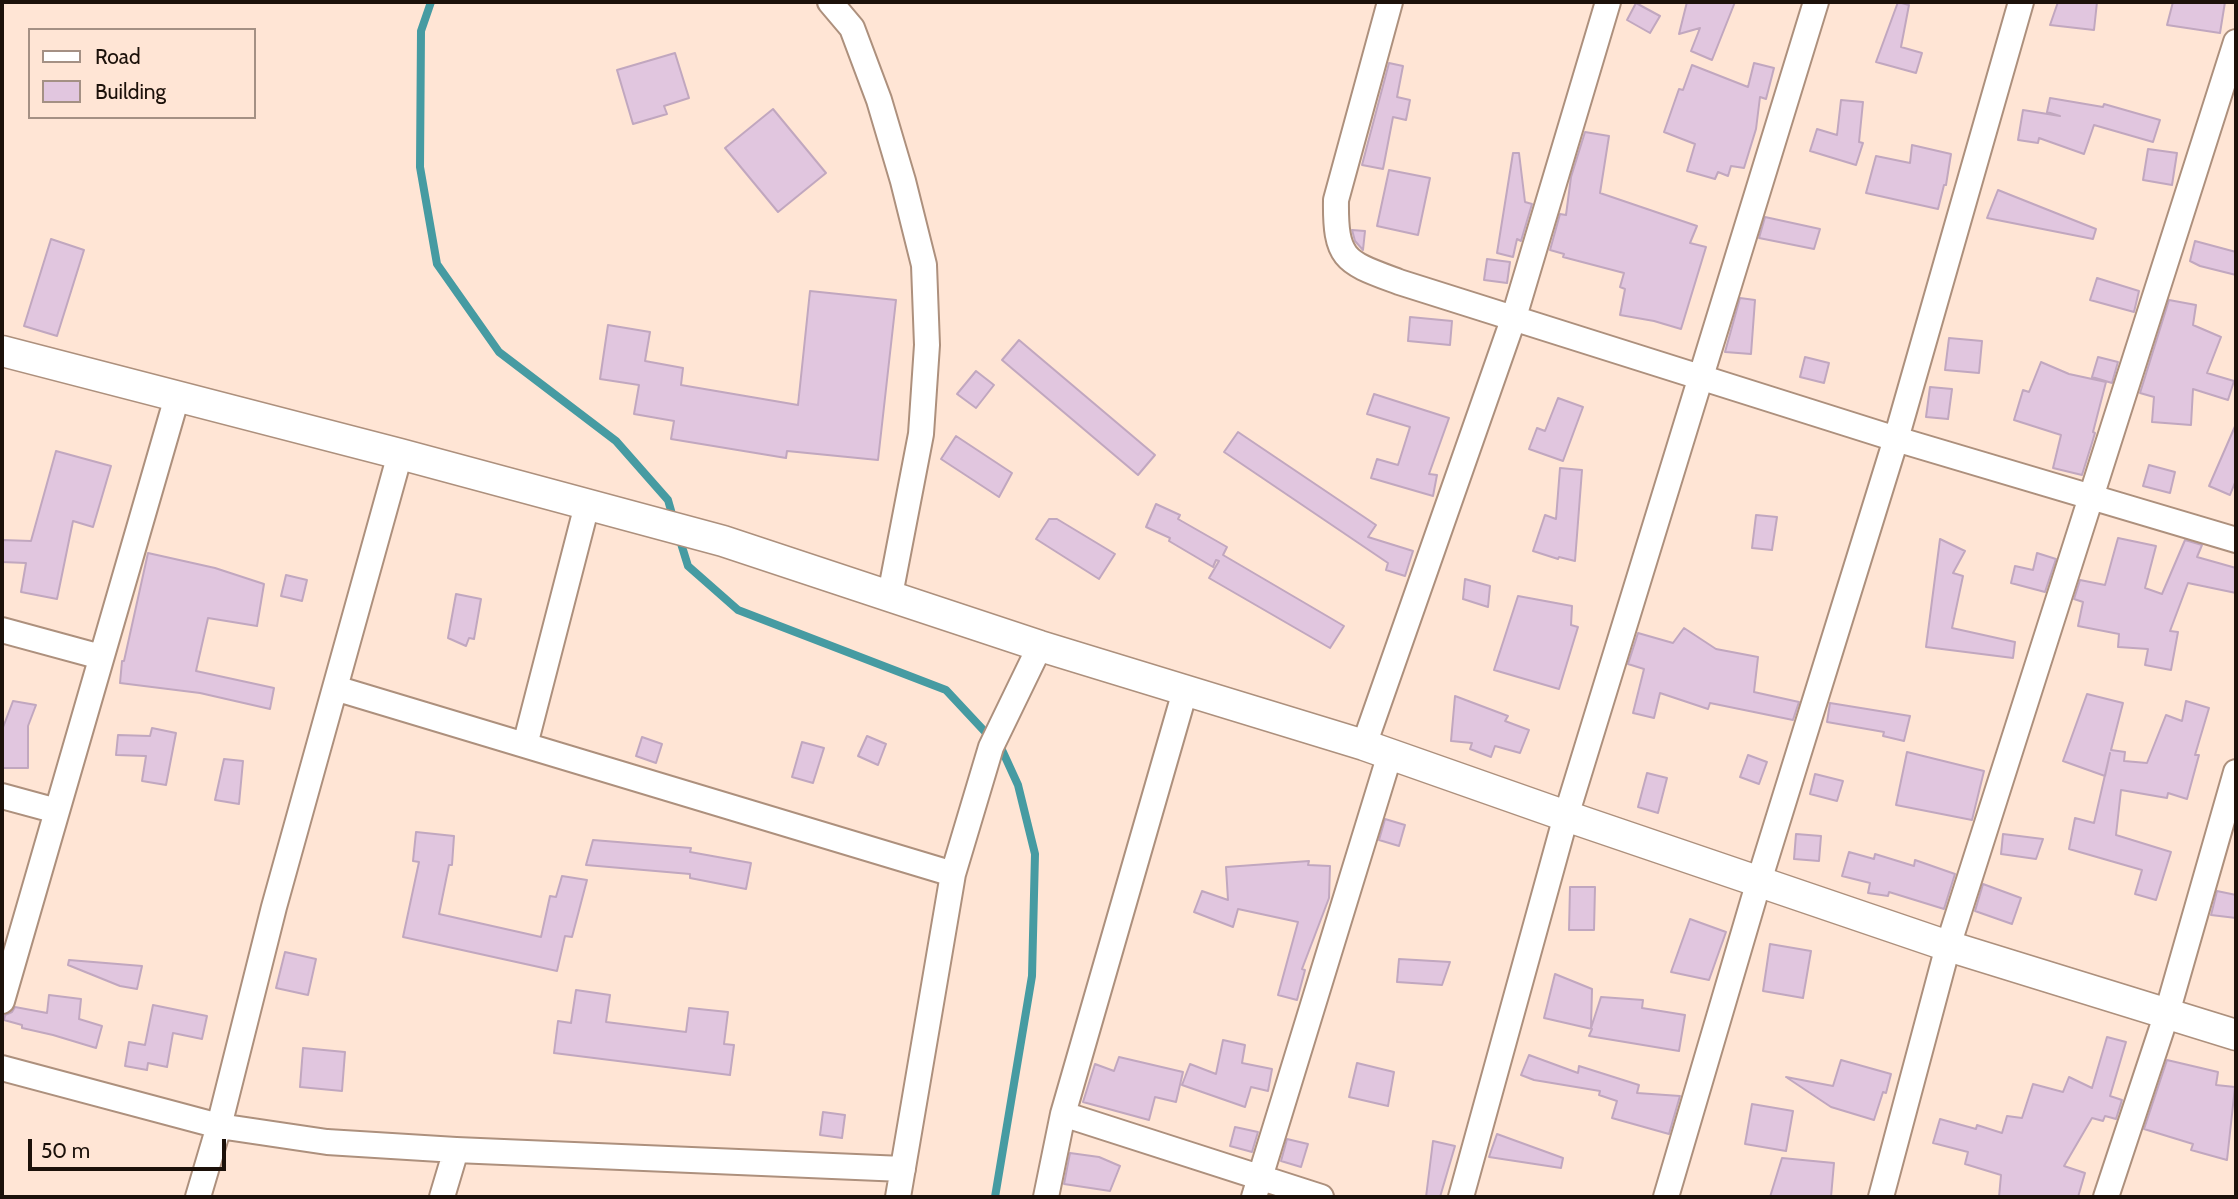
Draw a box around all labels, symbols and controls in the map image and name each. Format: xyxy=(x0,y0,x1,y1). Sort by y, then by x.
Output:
legend xyxy=(28,28,256,119)
text: Road xyxy=(95,44,141,69)
text: Building xyxy=(95,79,166,104)
scale bar xyxy=(32,1126,229,1170)
text: 50 m xyxy=(41,1138,90,1163)

